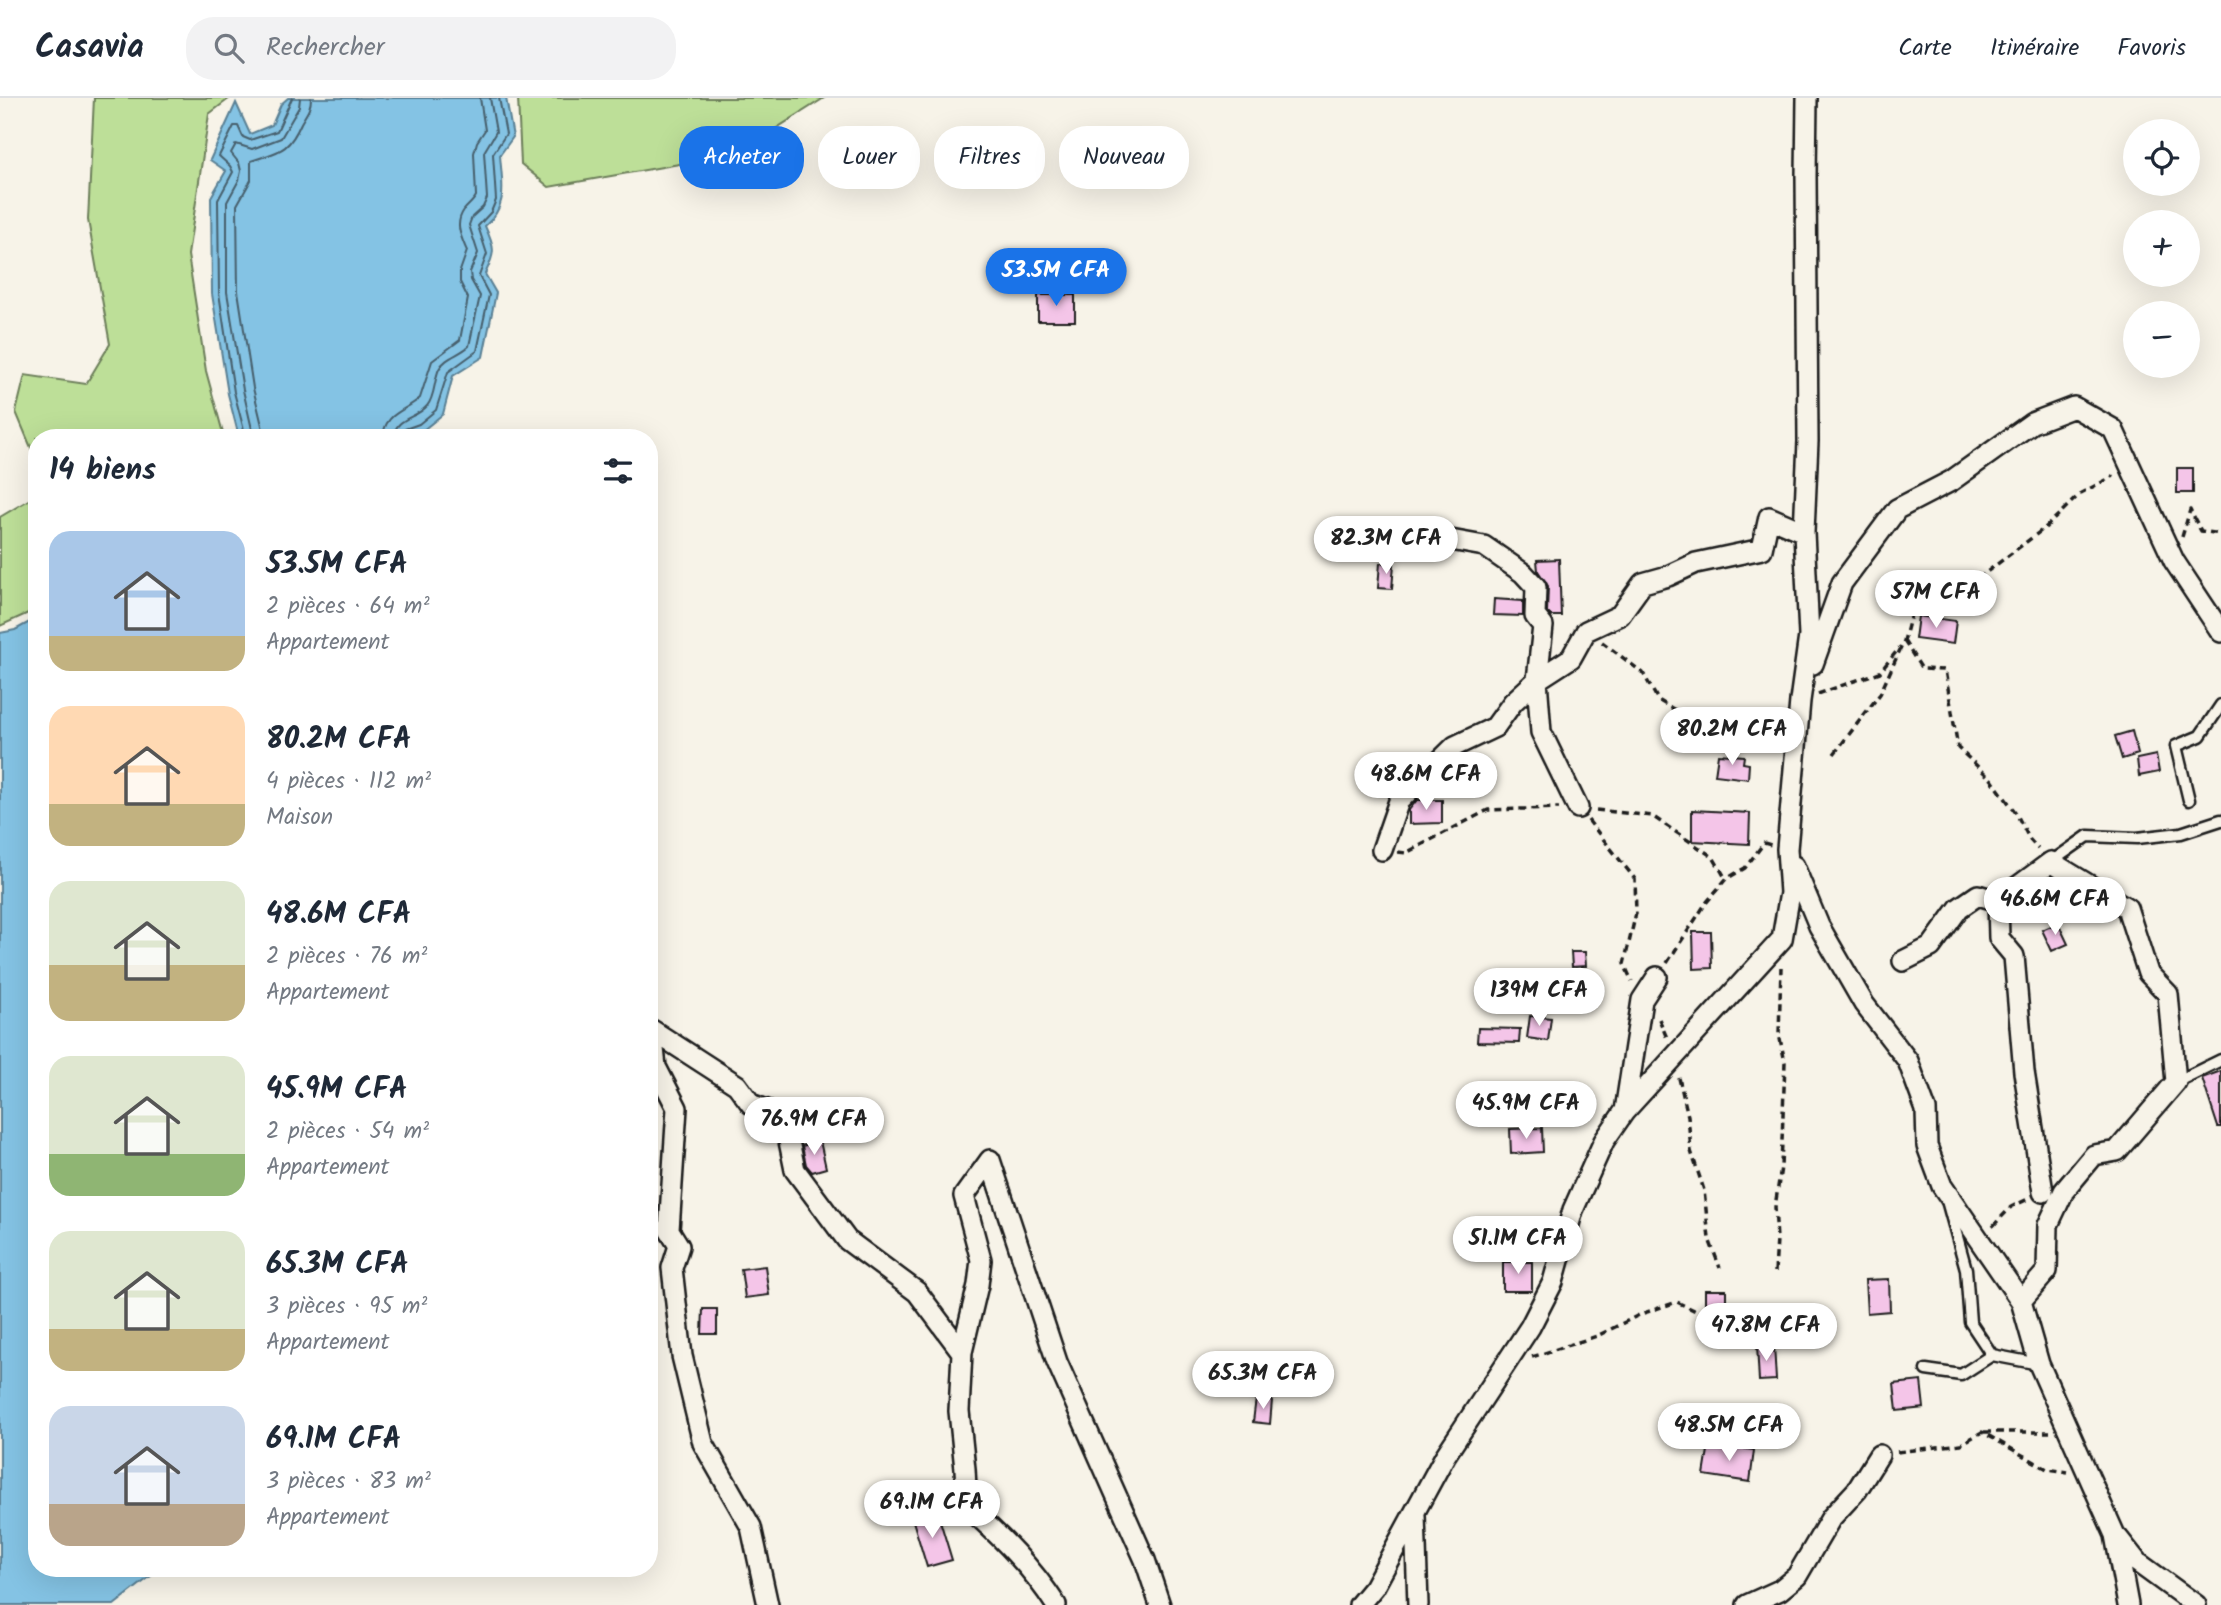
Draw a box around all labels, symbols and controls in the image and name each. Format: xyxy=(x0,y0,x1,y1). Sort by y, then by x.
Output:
search box xyxy=(186,17,676,80)
text: Casavia xyxy=(35,22,144,75)
text: Rechercher xyxy=(266,27,384,69)
icon: search xyxy=(210,29,248,67)
text: Carte xyxy=(1898,29,1952,68)
text: Itinéraire xyxy=(1990,29,2079,68)
text: Favoris xyxy=(2117,29,2186,68)
map controls xyxy=(2123,119,2200,378)
button: locate xyxy=(2123,119,2200,196)
chip: Acheter xyxy=(679,126,804,189)
chip: Louer xyxy=(818,126,920,189)
chip: Filtres xyxy=(934,126,1045,189)
chip: Nouveau xyxy=(1059,126,1189,189)
button: + xyxy=(2123,210,2200,287)
pin: 53.5M CFA xyxy=(976,248,1136,308)
text: 53.5M CFA xyxy=(1002,253,1110,289)
button: − xyxy=(2123,301,2200,378)
text: 14 biens xyxy=(49,447,156,495)
icon: filters xyxy=(599,452,637,490)
pin: 82.3M CFA xyxy=(1306,517,1466,576)
text: 82.3M CFA xyxy=(1330,521,1442,557)
text: 53.5M CFA xyxy=(266,541,408,589)
icon: home xyxy=(105,559,189,643)
pin: 57M CFA xyxy=(1871,570,2001,630)
text: 57M CFA xyxy=(1891,575,1981,611)
text: 2 pièces · 64 m² xyxy=(266,589,429,625)
text: Appartement xyxy=(266,625,389,661)
pin: 80.2M CFA xyxy=(1652,708,1812,767)
text: 80.2M CFA xyxy=(1676,712,1788,748)
text: 80.2M CFA xyxy=(266,716,412,764)
icon: home xyxy=(105,734,189,818)
pin: 48.6M CFA xyxy=(1346,752,1506,812)
text: 48.6M CFA xyxy=(1370,757,1482,793)
text: 4 pièces · 112 m² xyxy=(266,764,431,800)
text: Maison xyxy=(266,800,333,836)
pin: 46.6M CFA xyxy=(1975,878,2135,937)
text: 46.6M CFA xyxy=(2000,882,2110,918)
text: 48.6M CFA xyxy=(266,891,411,939)
icon: home xyxy=(105,909,189,993)
text: 2 pièces · 76 m² xyxy=(266,939,427,975)
pin: 139M CFA xyxy=(1467,968,1611,1028)
text: 139M CFA xyxy=(1490,973,1588,1009)
text: Appartement xyxy=(266,975,389,1011)
text: 45.9M CFA xyxy=(266,1066,408,1114)
pin: 45.9M CFA xyxy=(1446,1082,1606,1141)
icon: home xyxy=(105,1084,189,1168)
text: 45.9M CFA xyxy=(1472,1086,1580,1122)
pin: 76.9M CFA xyxy=(734,1098,894,1157)
text: 76.9M CFA xyxy=(760,1102,868,1138)
text: 2 pièces · 54 m² xyxy=(266,1114,429,1150)
text: Appartement xyxy=(266,1150,389,1186)
pin: 51.1M CFA xyxy=(1438,1216,1598,1276)
text: 51.1M CFA xyxy=(1469,1221,1567,1257)
text: 65.3M CFA xyxy=(266,1241,409,1289)
icon: home xyxy=(105,1259,189,1343)
text: 3 pièces · 95 m² xyxy=(266,1289,427,1325)
pin: 47.8M CFA xyxy=(1686,1304,1846,1363)
text: 47.8M CFA xyxy=(1711,1308,1821,1344)
text: Appartement xyxy=(266,1325,389,1361)
pin: 65.3M CFA xyxy=(1183,1352,1343,1411)
text: 65.3M CFA xyxy=(1208,1356,1318,1392)
pin: 48.5M CFA xyxy=(1649,1404,1809,1463)
text: 48.5M CFA xyxy=(1674,1408,1784,1444)
text: 69.1M CFA xyxy=(266,1416,402,1464)
icon: home xyxy=(105,1434,189,1518)
text: 3 pièces · 83 m² xyxy=(266,1464,431,1500)
pin: 69.1M CFA xyxy=(852,1480,1012,1540)
text: 69.1M CFA xyxy=(880,1485,984,1521)
text: Appartement xyxy=(266,1500,389,1536)

